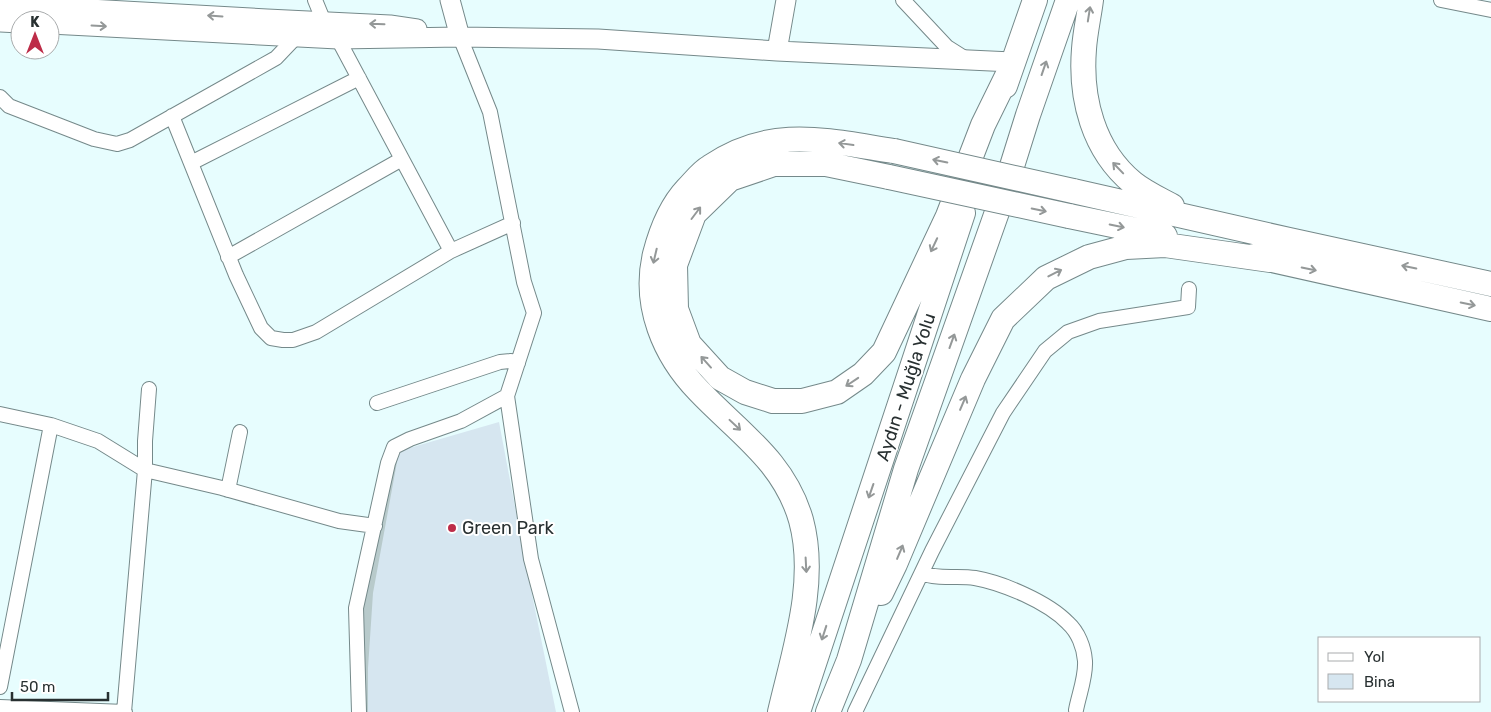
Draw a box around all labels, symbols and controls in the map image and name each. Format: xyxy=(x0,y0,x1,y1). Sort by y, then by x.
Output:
one-way arrow xyxy=(1084,6,1094,22)
north arrow xyxy=(10,10,60,60)
one-way arrow xyxy=(207,12,223,21)
text: K xyxy=(30,14,40,31)
one-way arrow xyxy=(369,19,386,29)
one-way arrow xyxy=(90,21,106,31)
one-way arrow xyxy=(1040,61,1049,77)
one-way arrow xyxy=(838,138,854,148)
one-way arrow xyxy=(932,156,948,165)
one-way arrow xyxy=(1112,161,1124,174)
one-way arrow xyxy=(1030,205,1046,215)
one-way arrow xyxy=(691,207,702,220)
one-way arrow xyxy=(1108,222,1124,231)
one-way arrow xyxy=(929,237,939,252)
one-way arrow xyxy=(650,248,659,264)
one-way arrow xyxy=(1402,261,1418,271)
one-way arrow xyxy=(1301,265,1317,274)
one-way arrow xyxy=(1047,268,1062,277)
one-way arrow xyxy=(1460,300,1476,309)
street label: Aydın - Muğla Yolu xyxy=(872,310,940,464)
one-way arrow xyxy=(948,334,957,349)
one-way arrow xyxy=(700,356,712,369)
one-way arrow xyxy=(845,377,859,387)
one-way arrow xyxy=(958,396,968,411)
one-way arrow xyxy=(729,419,741,431)
one-way arrow xyxy=(866,482,876,498)
place label: Green Park xyxy=(462,517,555,539)
marker: Green Park xyxy=(446,522,458,534)
one-way arrow xyxy=(895,545,905,560)
one-way arrow xyxy=(802,556,811,572)
one-way arrow xyxy=(818,625,828,641)
legend xyxy=(1318,637,1481,702)
text: Yol xyxy=(1364,648,1385,666)
scale bar xyxy=(12,670,109,702)
text: Bina xyxy=(1364,673,1395,691)
text: 50 m xyxy=(20,678,55,696)

